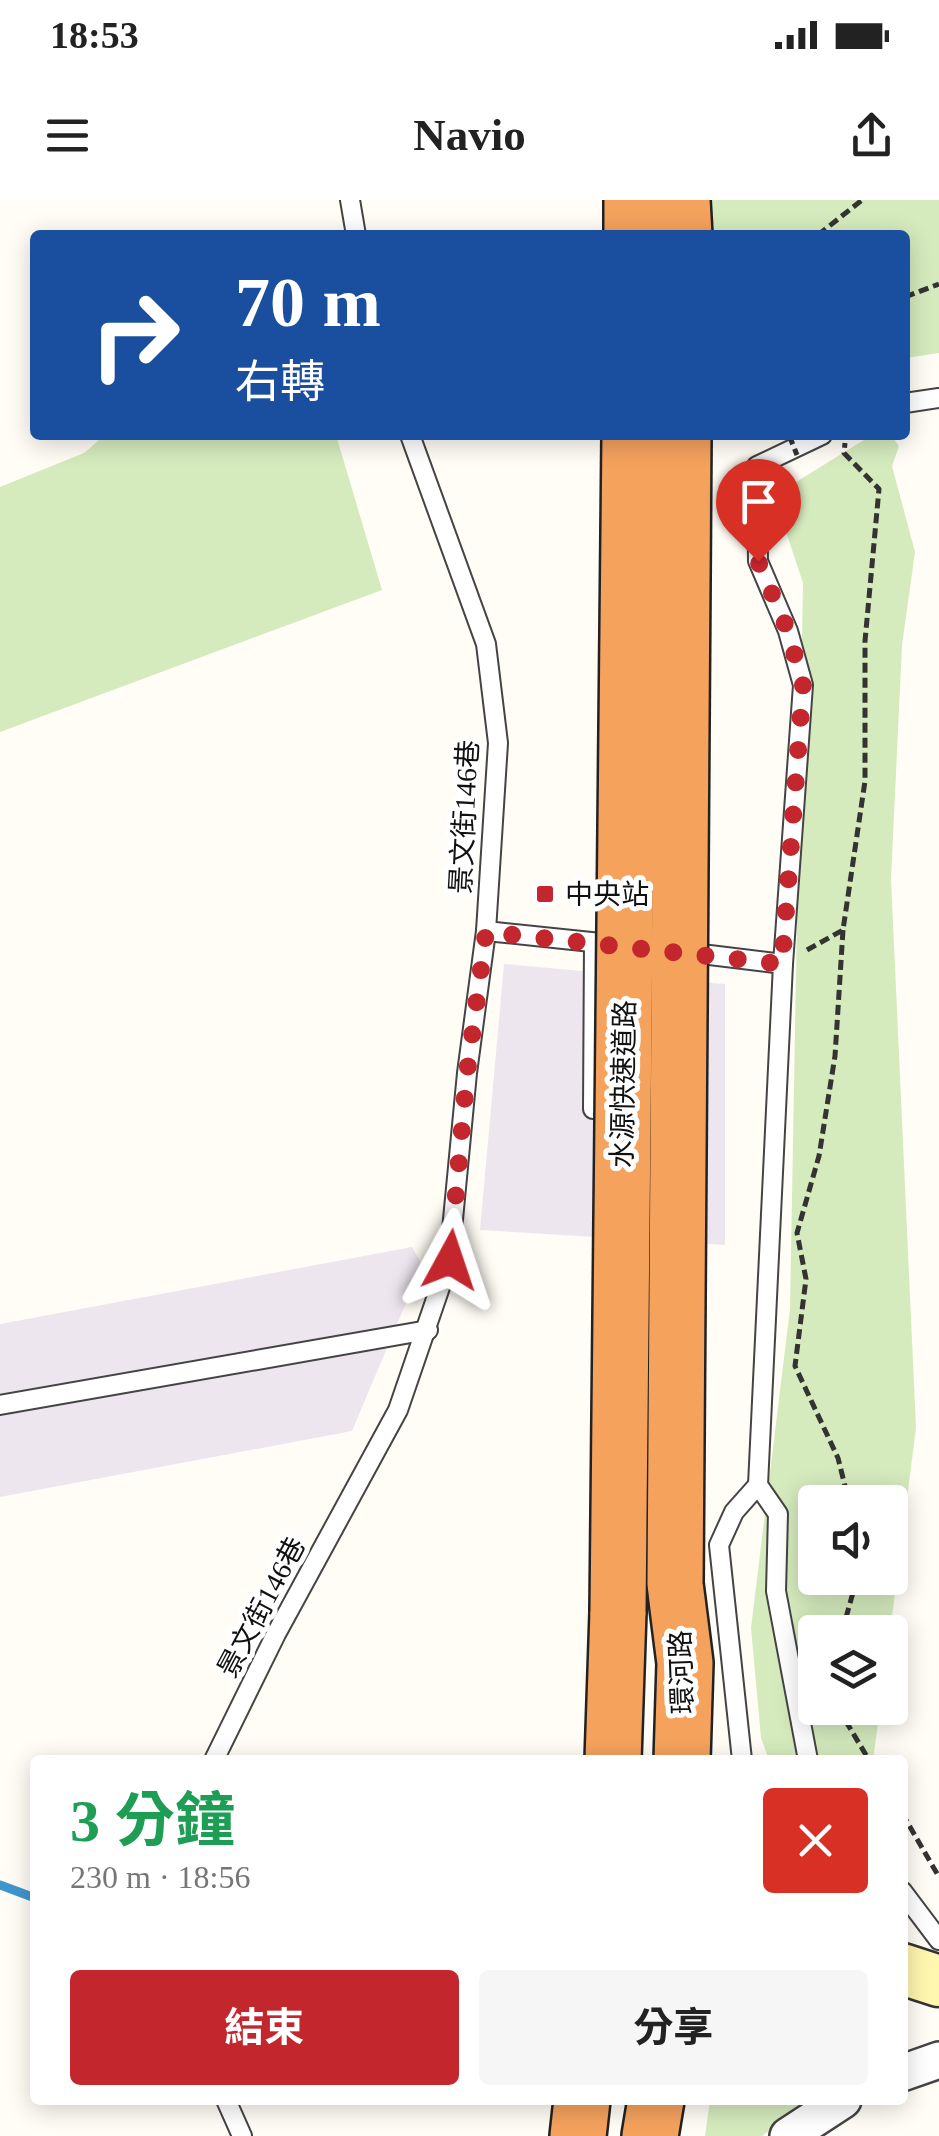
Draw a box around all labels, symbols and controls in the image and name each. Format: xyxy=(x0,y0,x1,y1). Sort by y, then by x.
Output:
text: 18:53 xyxy=(50,14,139,56)
icon: menu xyxy=(40,108,95,163)
icon: share xyxy=(844,108,899,163)
text: Navio xyxy=(413,110,526,160)
text: 70 m xyxy=(235,264,381,341)
icon: right xyxy=(70,270,200,400)
text: 右轉 xyxy=(235,357,325,407)
pin xyxy=(716,459,801,562)
icon: arrive xyxy=(731,474,786,529)
street label: 景文街146巷 xyxy=(445,739,484,895)
place label: 中央站 xyxy=(565,879,649,910)
marker: 中央站 xyxy=(534,883,556,905)
street label: 水源快速道路 xyxy=(607,1000,640,1168)
position arrow xyxy=(398,1208,502,1312)
map controls xyxy=(798,1485,908,1725)
button: sound xyxy=(798,1485,908,1595)
street label: 景文街146巷 xyxy=(212,1532,311,1683)
button: layers xyxy=(798,1615,908,1725)
street label: 環河路 xyxy=(665,1629,698,1715)
text: 3 分鐘 xyxy=(70,1788,235,1854)
button: close xyxy=(763,1788,868,1893)
text: 230 m · 18:56 xyxy=(70,1859,250,1895)
button: 結束 xyxy=(70,1970,459,2085)
button: 分享 xyxy=(479,1970,868,2085)

